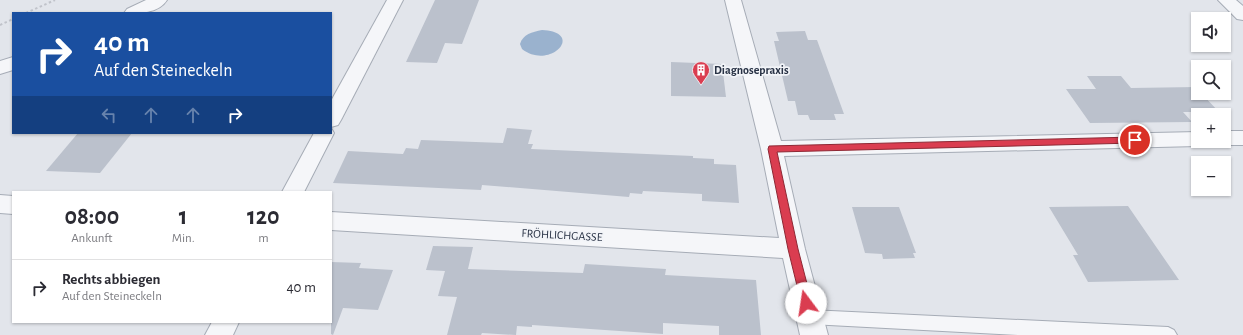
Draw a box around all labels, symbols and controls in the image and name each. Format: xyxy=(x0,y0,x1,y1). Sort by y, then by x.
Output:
map controls xyxy=(1191,12,1231,196)
button: sound xyxy=(1191,12,1231,52)
icon: right xyxy=(28,28,80,80)
text: 40 m xyxy=(94,29,150,57)
building icon: Diagnosepraxis xyxy=(691,60,711,85)
button: search xyxy=(1191,60,1231,100)
text: Auf den Steineckeln xyxy=(94,62,232,80)
place label: Diagnosepraxis xyxy=(714,64,789,76)
icon: left xyxy=(98,104,120,126)
icon: ahead xyxy=(140,104,162,126)
icon: ahead xyxy=(182,104,204,126)
icon: right xyxy=(224,104,246,126)
button: + xyxy=(1191,108,1231,148)
pin xyxy=(1118,123,1152,157)
icon: arrive xyxy=(1124,129,1146,151)
button: − xyxy=(1191,156,1231,196)
text: 08:00 xyxy=(64,205,119,229)
text: 1 xyxy=(179,205,187,229)
text: 120 xyxy=(247,205,280,229)
street label: FRÖHLICHGASSE xyxy=(521,226,603,243)
text: Ankunft xyxy=(71,232,112,245)
text: Min. xyxy=(172,232,195,245)
text: m xyxy=(258,232,269,245)
text: Rechts abbiegen xyxy=(62,272,160,287)
icon: right xyxy=(28,277,50,299)
text: 40 m xyxy=(286,280,316,295)
position arrow xyxy=(785,282,827,324)
text: Auf den Steineckeln xyxy=(62,290,162,303)

